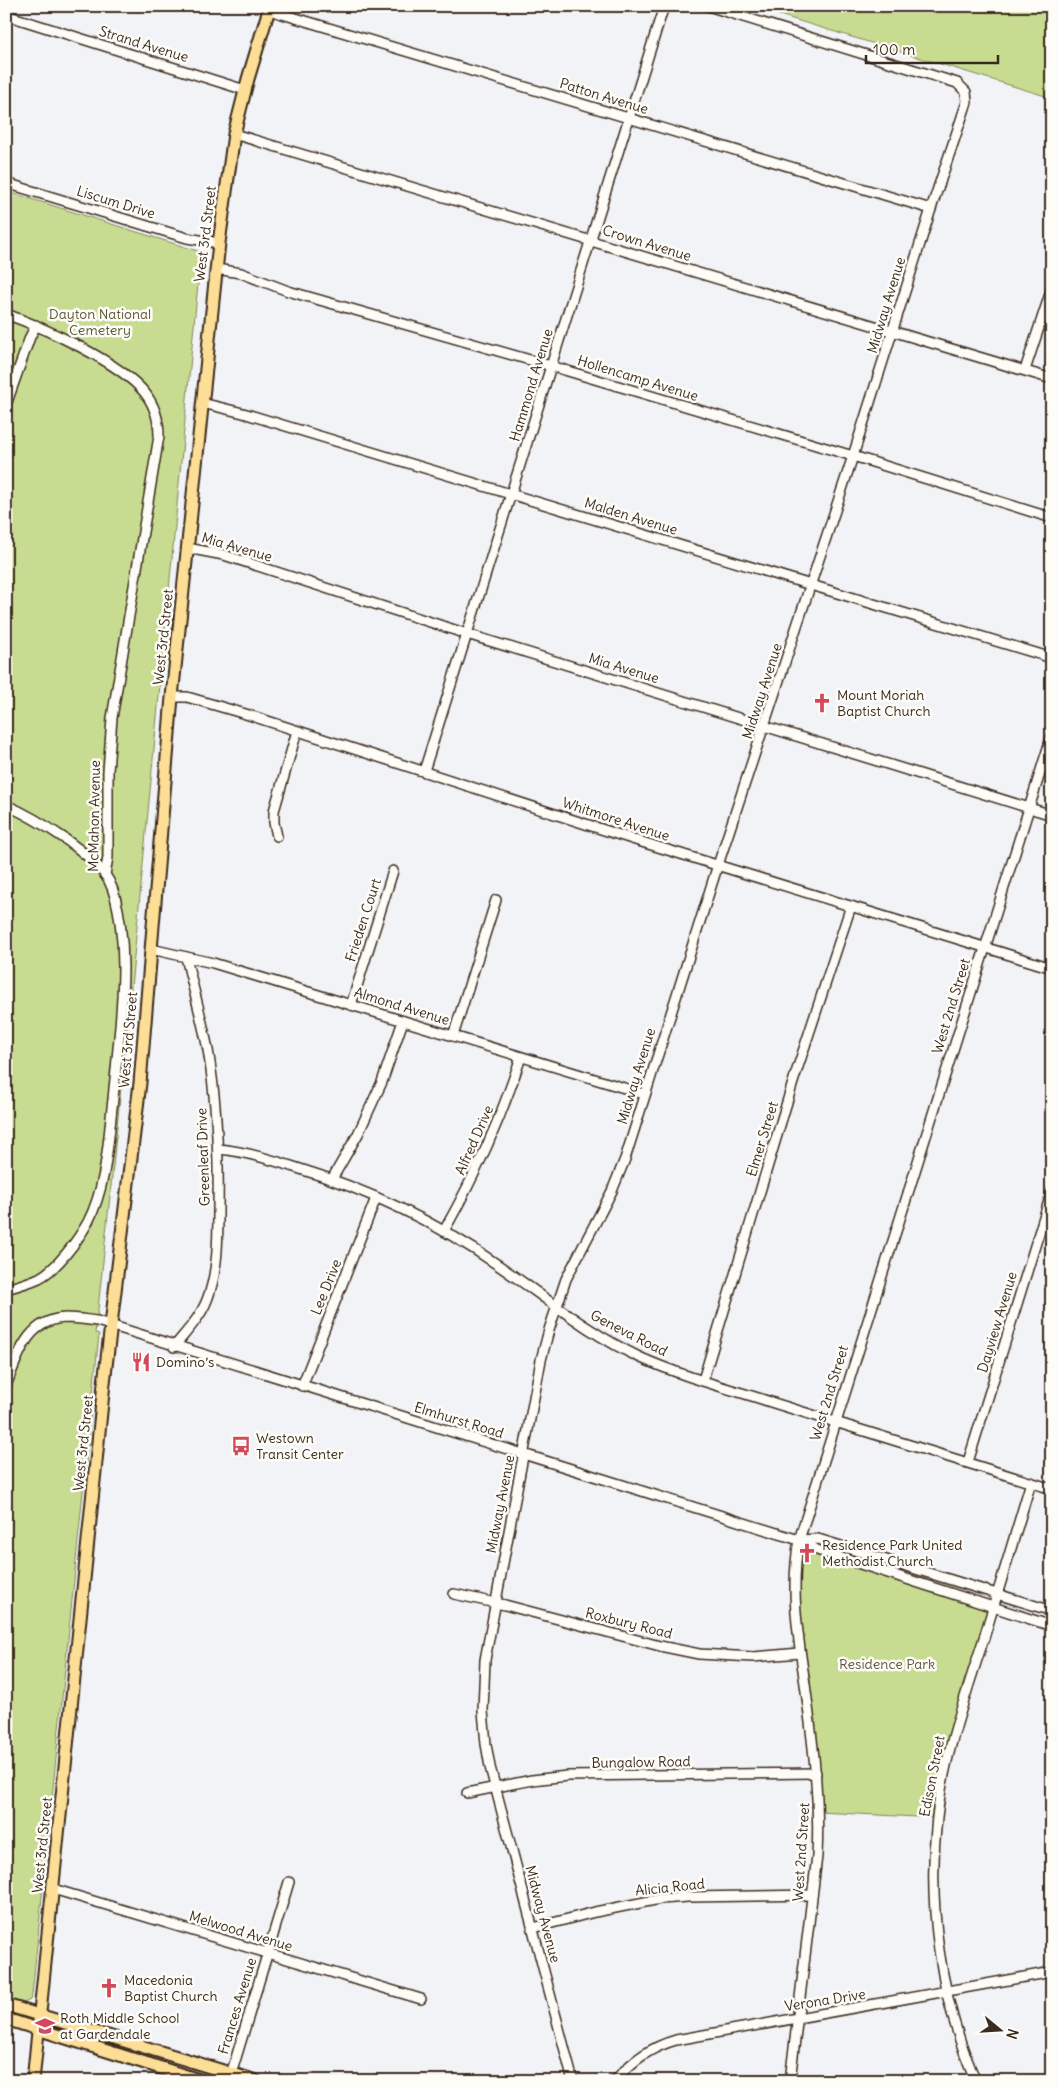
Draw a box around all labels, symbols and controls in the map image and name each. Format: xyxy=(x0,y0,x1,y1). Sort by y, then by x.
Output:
street label: Strand Avenue xyxy=(97,22,191,66)
scale bar xyxy=(866,32,998,64)
text: 100 m xyxy=(873,40,915,59)
street label: Patton Avenue xyxy=(557,74,651,118)
street label: Liscum Drive xyxy=(75,182,157,222)
street label: West 3rd Street xyxy=(190,185,220,283)
street label: Crown Avenue xyxy=(600,221,694,265)
street label: Midway Avenue xyxy=(863,255,909,355)
park label: Dayton National Cemetery xyxy=(49,305,151,339)
street label: Hammond Avenue xyxy=(505,326,557,444)
street label: Hollencamp Avenue xyxy=(575,351,701,405)
street label: Malden Avenue xyxy=(582,493,680,539)
street label: Mia Avenue xyxy=(200,528,274,566)
street label: West 3rd Street xyxy=(149,588,177,686)
street label: Midway Avenue xyxy=(738,641,786,741)
street label: Mia Avenue xyxy=(587,649,661,687)
place label: Mount Moriah Baptist Church xyxy=(837,686,931,720)
church icon: Mount Moriah Baptist Church xyxy=(811,692,833,714)
street label: McMahon Avenue xyxy=(84,760,104,872)
street label: Whitmore Avenue xyxy=(560,793,672,845)
street label: Frieden Court xyxy=(341,876,385,964)
street label: West 2nd Street xyxy=(928,956,974,1056)
street label: Almond Avenue xyxy=(352,983,452,1029)
street label: West 3rd Street xyxy=(115,991,141,1089)
street label: Midway Avenue xyxy=(613,1026,659,1126)
street label: Elmer Street xyxy=(742,1099,782,1179)
street label: Alfred Drive xyxy=(451,1102,497,1178)
street label: Greenleaf Drive xyxy=(192,1108,214,1206)
street label: Lee Drive xyxy=(307,1256,345,1318)
street label: Dayview Avenue xyxy=(973,1269,1021,1375)
street label: Geneva Road xyxy=(587,1306,671,1360)
street label: West 2nd Street xyxy=(806,1343,852,1443)
restaurant icon: Domino’s xyxy=(130,1351,152,1373)
place label: Domino’s xyxy=(156,1353,214,1371)
street label: West 3rd Street xyxy=(69,1394,97,1492)
street label: Elmhurst Road xyxy=(412,1398,506,1442)
place label: Westown Transit Center xyxy=(256,1429,344,1463)
bus stop icon: Westown Transit Center xyxy=(230,1435,252,1457)
street label: Midway Avenue xyxy=(482,1453,518,1555)
place label: Residence Park United Methodist Church xyxy=(822,1536,963,1570)
church icon: Residence Park United Methodist Church xyxy=(796,1542,818,1564)
street label: Roxbury Road xyxy=(584,1603,674,1643)
park label: Residence Park xyxy=(839,1655,935,1673)
street label: Edison Street xyxy=(915,1734,949,1818)
street label: Bungalow Road xyxy=(591,1752,691,1772)
street label: West 3rd Street xyxy=(28,1796,56,1894)
street label: West 2nd Street xyxy=(789,1802,813,1902)
street label: Midway Avenue xyxy=(521,1863,565,1965)
street label: Alicia Road xyxy=(634,1874,706,1900)
street label: Melwood Avenue xyxy=(187,1907,295,1955)
street label: Frances Avenue xyxy=(214,1956,260,2056)
place label: Macedonia Baptist Church xyxy=(124,1971,218,2005)
church icon: Macedonia Baptist Church xyxy=(98,1977,120,1999)
street label: Verona Drive xyxy=(783,1985,867,2015)
north arrow xyxy=(976,2004,1026,2054)
place label: Roth Middle School at Gardendale xyxy=(60,2009,179,2043)
school or university icon: Roth Middle School at Gardendale xyxy=(34,2015,56,2037)
text: N xyxy=(1002,2027,1022,2041)

